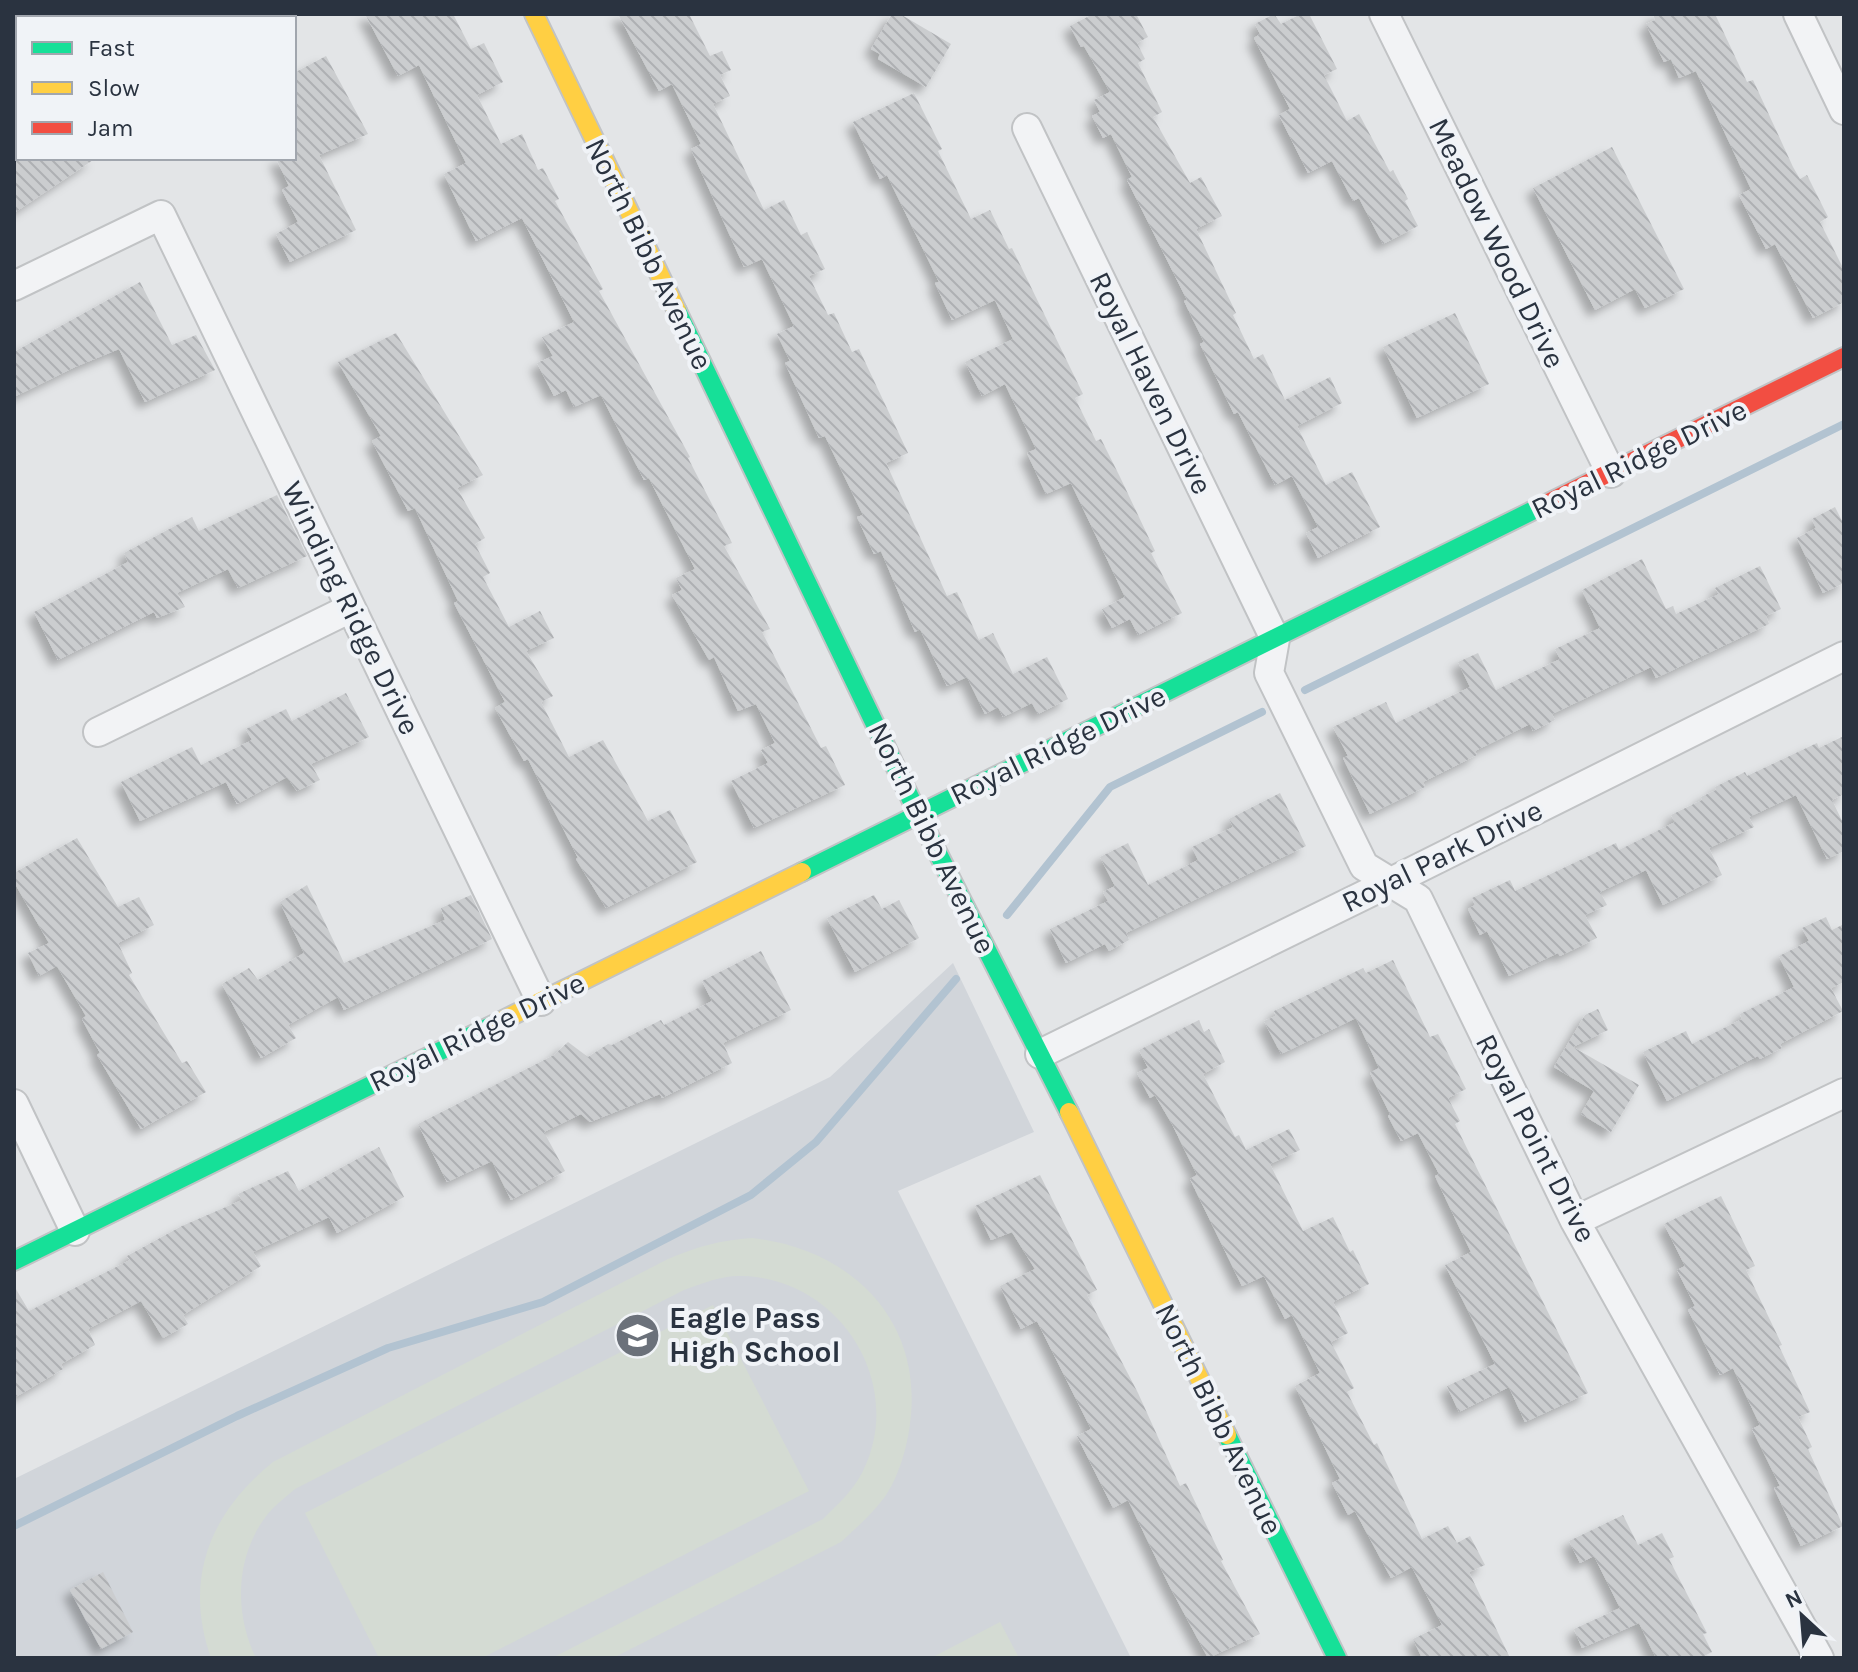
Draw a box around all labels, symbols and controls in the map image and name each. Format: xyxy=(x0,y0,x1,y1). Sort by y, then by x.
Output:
legend xyxy=(16,16,296,160)
text: Fast xyxy=(88,34,135,62)
text: Slow xyxy=(88,74,140,102)
street label: Meadow Wood Drive xyxy=(1421,112,1573,374)
text: Jam xyxy=(88,114,133,142)
street label: North Bibb Avenue xyxy=(577,132,721,376)
street label: Royal Haven Drive xyxy=(1082,266,1220,500)
street label: Royal Ridge Drive xyxy=(1525,391,1753,527)
street label: Winding Ridge Drive xyxy=(274,475,428,741)
street label: Royal Ridge Drive xyxy=(944,677,1172,813)
street label: North Bibb Avenue xyxy=(860,716,1004,960)
street label: Royal Park Drive xyxy=(1336,792,1548,920)
street label: Royal Ridge Drive xyxy=(363,964,591,1100)
street label: Royal Point Drive xyxy=(1468,1028,1604,1248)
street label: North Bibb Avenue xyxy=(1147,1297,1291,1541)
place label: Eagle Pass High School xyxy=(669,1300,841,1370)
school or university icon: Eagle Pass High School xyxy=(614,1311,662,1359)
north arrow xyxy=(1762,1576,1842,1656)
text: N xyxy=(1781,1584,1806,1614)

